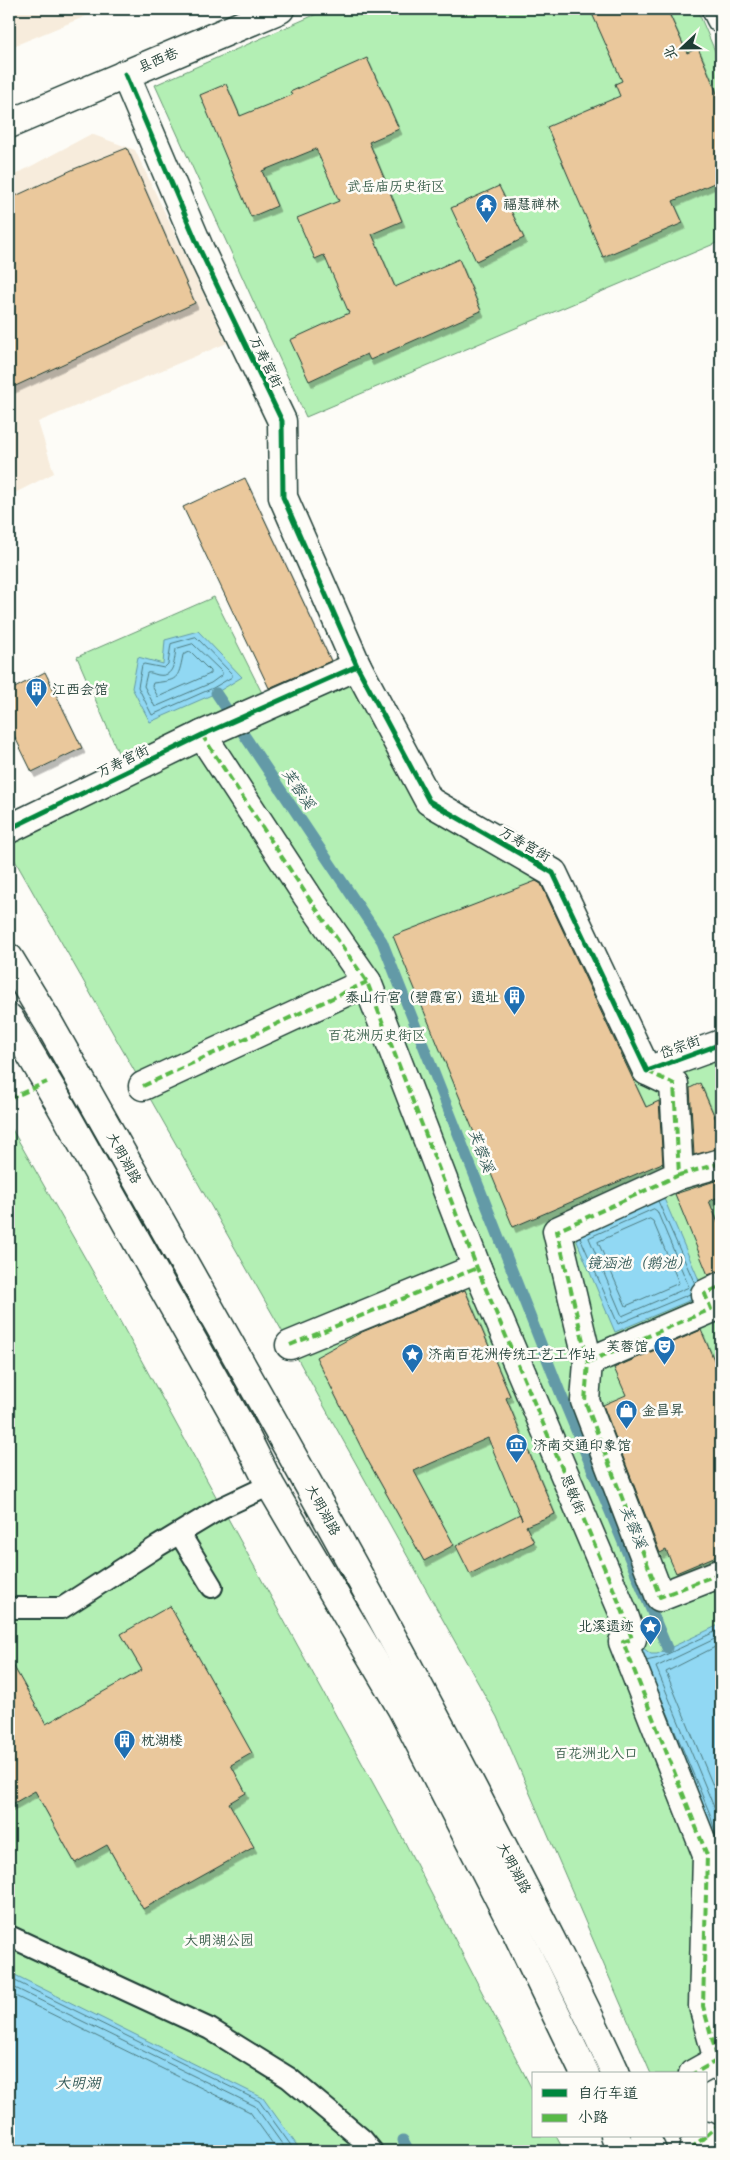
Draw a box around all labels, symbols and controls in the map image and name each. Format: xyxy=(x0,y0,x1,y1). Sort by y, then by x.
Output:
north arrow xyxy=(658,22,708,72)
text: 北 xyxy=(660,43,681,62)
street label: 县西巷 xyxy=(135,44,182,76)
park label: 武岳庙历史街区 xyxy=(347,178,445,195)
temple icon: 福慧禅林 xyxy=(475,192,499,223)
place label: 福慧禅林 xyxy=(503,196,560,213)
street label: 万寿宫街 xyxy=(246,333,286,391)
building icon: 江西会馆 xyxy=(24,677,48,708)
place label: 江西会馆 xyxy=(52,681,108,698)
street label: 万寿宫街 xyxy=(94,741,152,781)
water label: 芙蓉溪 xyxy=(278,765,319,814)
street label: 万寿宫街 xyxy=(497,823,553,865)
building icon: 泰山行宫（碧霞宫）遗址 xyxy=(503,985,527,1016)
place label: 泰山行宫（碧霞宫）遗址 xyxy=(345,989,499,1006)
park label: 百花洲历史街区 xyxy=(328,1027,426,1044)
street label: 岱宗街 xyxy=(657,1032,703,1062)
water label: 芙蓉溪 xyxy=(464,1127,498,1176)
street label: 大明湖路 xyxy=(103,1129,145,1187)
water label: 镜涵池（鹅池） xyxy=(586,1254,692,1273)
theatre icon: 芙蓉馆 xyxy=(652,1334,676,1365)
place label: 芙蓉馆 xyxy=(606,1338,648,1355)
place icon: 济南百花洲传统工艺工作站 xyxy=(400,1342,424,1373)
place label: 济南百花洲传统工艺工作站 xyxy=(428,1346,596,1363)
shop icon: 金昌昇 xyxy=(614,1398,638,1429)
place label: 金昌昇 xyxy=(642,1402,684,1419)
museum icon: 济南交通印象馆 xyxy=(505,1433,529,1464)
place label: 济南交通印象馆 xyxy=(533,1437,631,1454)
street label: 思敏街 xyxy=(557,1471,589,1517)
street label: 大明湖路 xyxy=(302,1481,344,1539)
water label: 芙蓉溪 xyxy=(615,1503,651,1552)
place icon: 北溪遗迹 xyxy=(638,1614,662,1645)
place label: 北溪遗迹 xyxy=(578,1618,634,1635)
building icon: 枕湖楼 xyxy=(113,1728,137,1759)
place label: 枕湖楼 xyxy=(141,1732,183,1749)
park label: 百花洲北入口 xyxy=(554,1745,638,1762)
street label: 大明湖路 xyxy=(493,1839,535,1897)
park label: 大明湖公园 xyxy=(184,1932,254,1949)
legend xyxy=(532,2072,708,2138)
water label: 大明湖 xyxy=(55,2074,102,2093)
text: 自行车道 xyxy=(578,2084,638,2103)
text: 小路 xyxy=(578,2108,608,2127)

